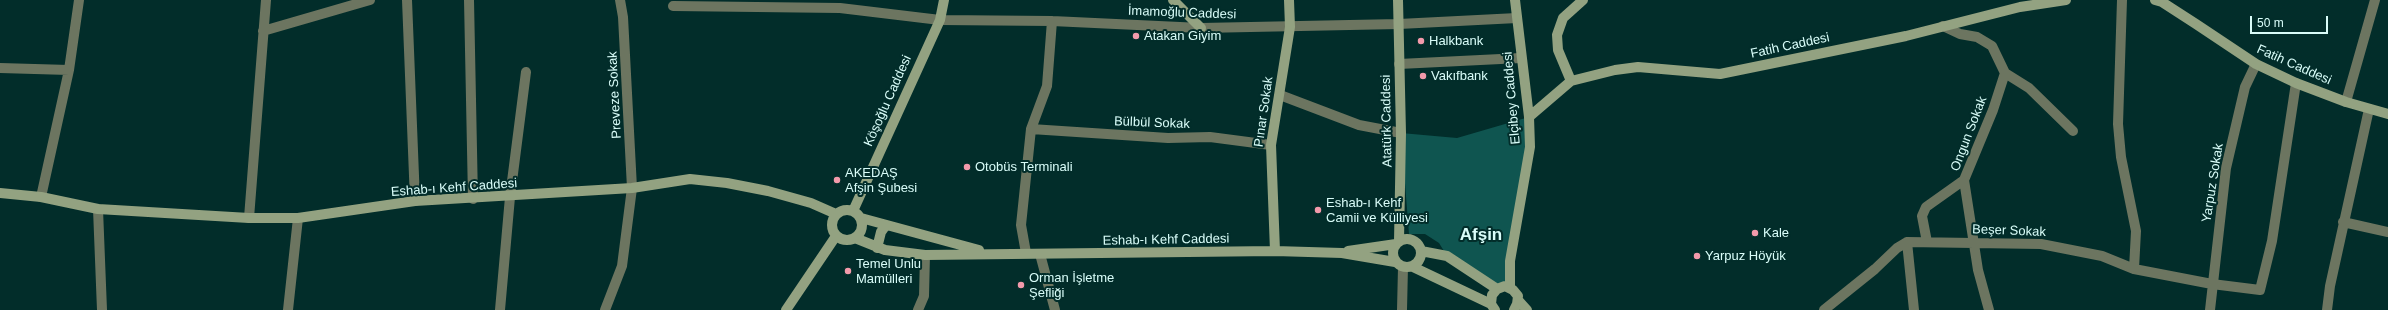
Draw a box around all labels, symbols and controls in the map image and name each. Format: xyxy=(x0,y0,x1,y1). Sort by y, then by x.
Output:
street label: İmamoğlu Caddesi xyxy=(1128,3,1236,23)
scale bar xyxy=(2252,8,2330,34)
text: 50 m xyxy=(2257,16,2284,30)
place label: Atakan Giyim xyxy=(1144,28,1221,44)
street label: Fatih Caddesi xyxy=(1749,30,1831,62)
marker: Atakan Giyim xyxy=(1131,31,1141,41)
place label: Halkbank xyxy=(1429,33,1483,49)
marker: Halkbank xyxy=(1416,36,1426,46)
street label: Fatih Caddesi xyxy=(2254,42,2334,88)
street label: Preveze Sokak xyxy=(605,51,625,139)
street label: Elçibey Caddesi xyxy=(1500,51,1524,145)
street label: Köşoğlu Caddesi xyxy=(861,53,915,149)
place label: Vakıfbank xyxy=(1431,68,1488,84)
marker: Vakıfbank xyxy=(1418,71,1428,81)
street label: Atatürk Caddesi xyxy=(1378,75,1396,167)
street label: Pınar Sokak xyxy=(1251,76,1277,148)
street label: Ongun Sokak xyxy=(1948,94,1990,174)
street label: Bülbül Sokak xyxy=(1114,114,1190,132)
street label: Yarpuz Sokak xyxy=(2199,142,2227,224)
place label: Otobüs Terminali xyxy=(975,159,1073,175)
marker: Otobüs Terminali xyxy=(962,162,972,172)
place label: AKEDAŞ Afşin Şubesi xyxy=(845,165,917,196)
marker: AKEDAŞ Afşin Şubesi xyxy=(832,175,842,185)
street label: Eshab-ı Kehf Caddesi xyxy=(390,176,518,200)
place label: Eshab-ı Kehf Camii ve Külliyesi xyxy=(1326,195,1428,226)
marker: Eshab-ı Kehf Camii ve Külliyesi xyxy=(1313,205,1323,215)
street label: Beşer Sokak xyxy=(1972,222,2046,240)
district label: Afşin xyxy=(1460,225,1502,245)
place label: Kale xyxy=(1763,225,1789,241)
marker: Kale xyxy=(1750,228,1760,238)
street label: Eshab-ı Kehf Caddesi xyxy=(1103,231,1229,249)
place label: Yarpuz Höyük xyxy=(1705,248,1786,264)
marker: Yarpuz Höyük xyxy=(1692,251,1702,261)
place label: Temel Unlu Mamülleri xyxy=(856,256,921,287)
marker: Temel Unlu Mamülleri xyxy=(843,266,853,276)
place label: Orman İşletme Şefliği xyxy=(1029,270,1114,301)
marker: Orman İşletme Şefliği xyxy=(1016,280,1026,290)

